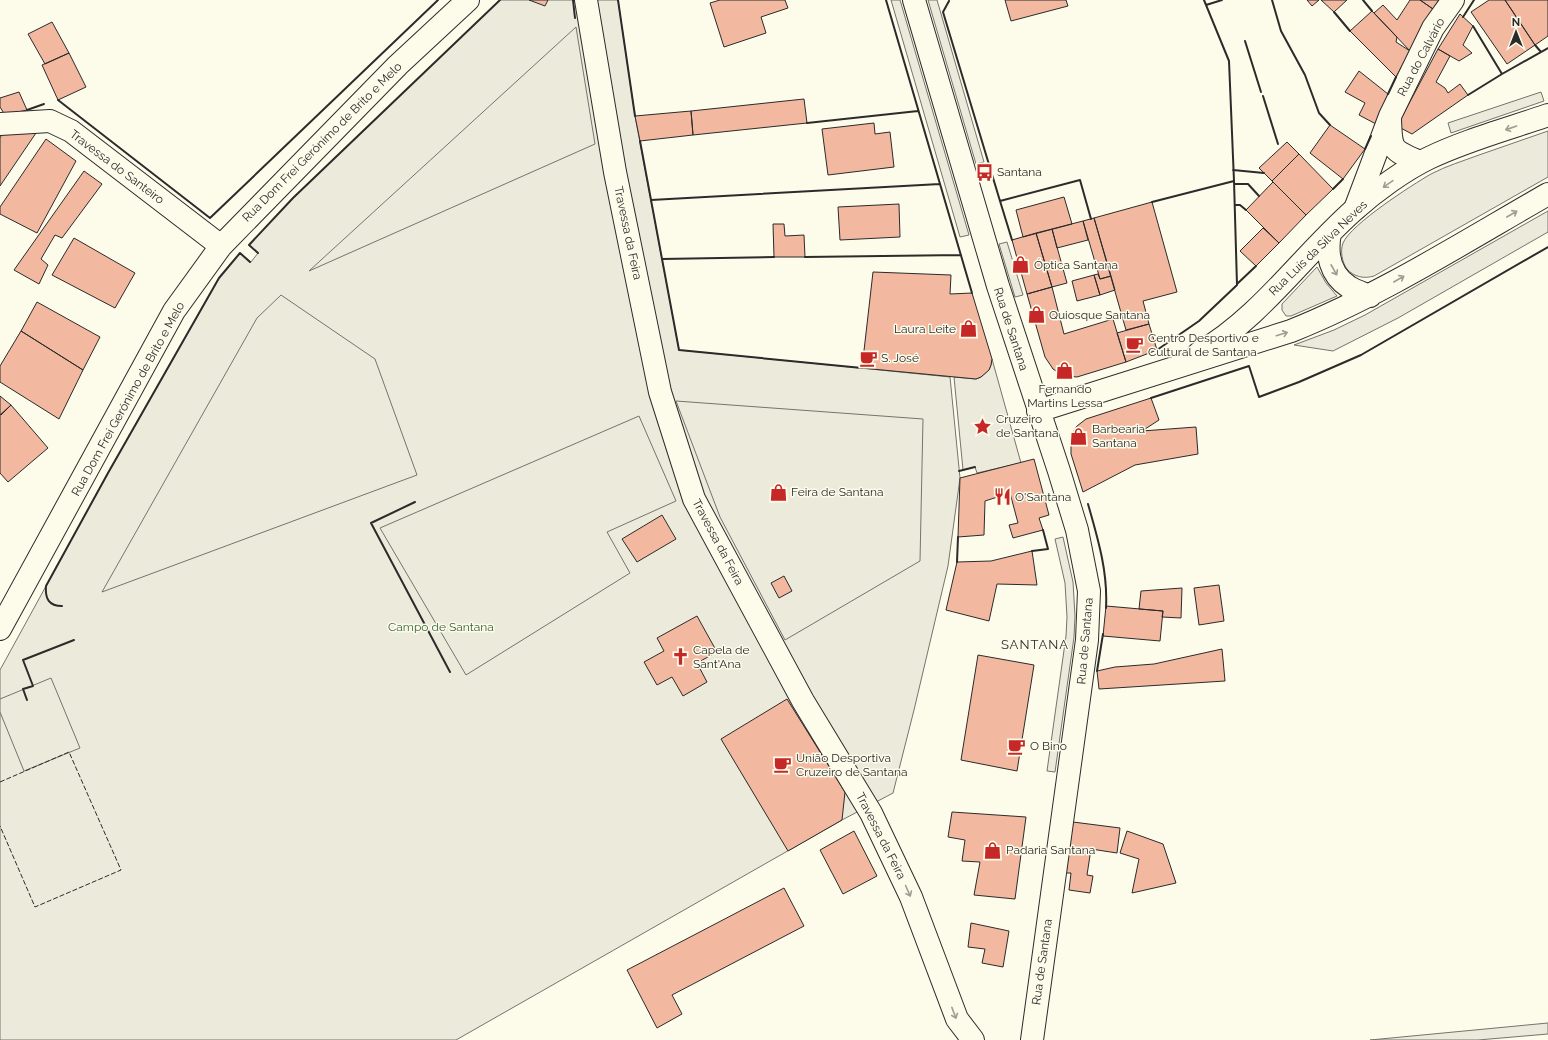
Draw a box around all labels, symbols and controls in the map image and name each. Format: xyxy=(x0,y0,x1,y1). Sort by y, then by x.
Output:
north arrow xyxy=(1496,12,1536,52)
street label: Rua do Calvário xyxy=(1394,15,1448,99)
text: N xyxy=(1512,16,1520,29)
street label: Rua Dom Frei Gerónimo de Brito e Melo xyxy=(239,59,405,225)
one-way arrow xyxy=(1505,124,1517,132)
street label: Travessa do Santeiro xyxy=(67,127,167,207)
bus stop icon: Santana xyxy=(974,162,994,182)
place label: Santana xyxy=(997,165,1042,179)
one-way arrow xyxy=(1383,180,1394,188)
street label: Travessa da Feira xyxy=(611,185,645,281)
street label: Rua Luís da Silva Neves xyxy=(1266,197,1370,299)
one-way arrow xyxy=(1506,210,1518,218)
shop icon: Óptica Santana xyxy=(1011,255,1031,275)
place label: Óptica Santana xyxy=(1034,258,1118,272)
one-way arrow xyxy=(1330,264,1338,276)
one-way arrow xyxy=(1393,275,1405,283)
street label: Rua de Santana xyxy=(991,286,1031,372)
street label: Rua Dom Frei Gerónimo de Brito e Melo xyxy=(69,300,187,498)
shop icon: Quiosque Santana xyxy=(1026,305,1046,325)
place label: Quiosque Santana xyxy=(1049,308,1150,322)
shop icon: Laura Leite xyxy=(959,319,979,339)
place label: Laura Leite xyxy=(894,322,956,336)
one-way arrow xyxy=(1275,330,1288,337)
place label: Centro Desportivo e Cultural de Santana xyxy=(1148,331,1259,359)
cafe icon: Centro Desportivo e Cultural de Santana xyxy=(1125,335,1145,355)
cafe icon: S. José xyxy=(858,348,878,368)
place label: S. José xyxy=(881,351,919,365)
shop icon: Fernando Martins Lessa xyxy=(1055,360,1075,380)
place label: Fernando Martins Lessa xyxy=(1027,382,1103,410)
place label: Cruzeiro de Santana xyxy=(996,412,1058,440)
place icon: Cruzeiro de Santana xyxy=(973,416,993,436)
place label: Barbearia Santana xyxy=(1092,422,1145,450)
shop icon: Barbearia Santana xyxy=(1069,426,1089,446)
shop icon: Feira de Santana xyxy=(768,482,788,502)
place label: Feira de Santana xyxy=(791,485,884,499)
restaurant icon: O'Santana xyxy=(992,487,1012,507)
place label: O'Santana xyxy=(1015,490,1071,504)
street label: Travessa da Feira xyxy=(689,497,747,587)
street label: Rua de Santana xyxy=(1074,597,1096,685)
park label: Campo de Santana xyxy=(388,620,494,634)
district label: SANTANA xyxy=(1001,637,1069,652)
place label: Capela de Sant'Ana xyxy=(693,643,750,671)
church icon: Capela de Sant'Ana xyxy=(670,647,690,667)
cafe icon: O Bino xyxy=(1007,736,1027,756)
place label: O Bino xyxy=(1030,739,1067,753)
place label: União Desportiva Cruzeiro de Santana xyxy=(796,751,908,779)
cafe icon: União Desportiva Cruzeiro de Santana xyxy=(773,755,793,775)
street label: Travessa da Feira xyxy=(853,790,909,882)
shop icon: Padaria Santana xyxy=(983,840,1003,860)
place label: Padaria Santana xyxy=(1006,843,1095,857)
one-way arrow xyxy=(905,885,913,897)
street label: Rua de Santana xyxy=(1029,918,1055,1006)
one-way arrow xyxy=(951,1006,959,1018)

